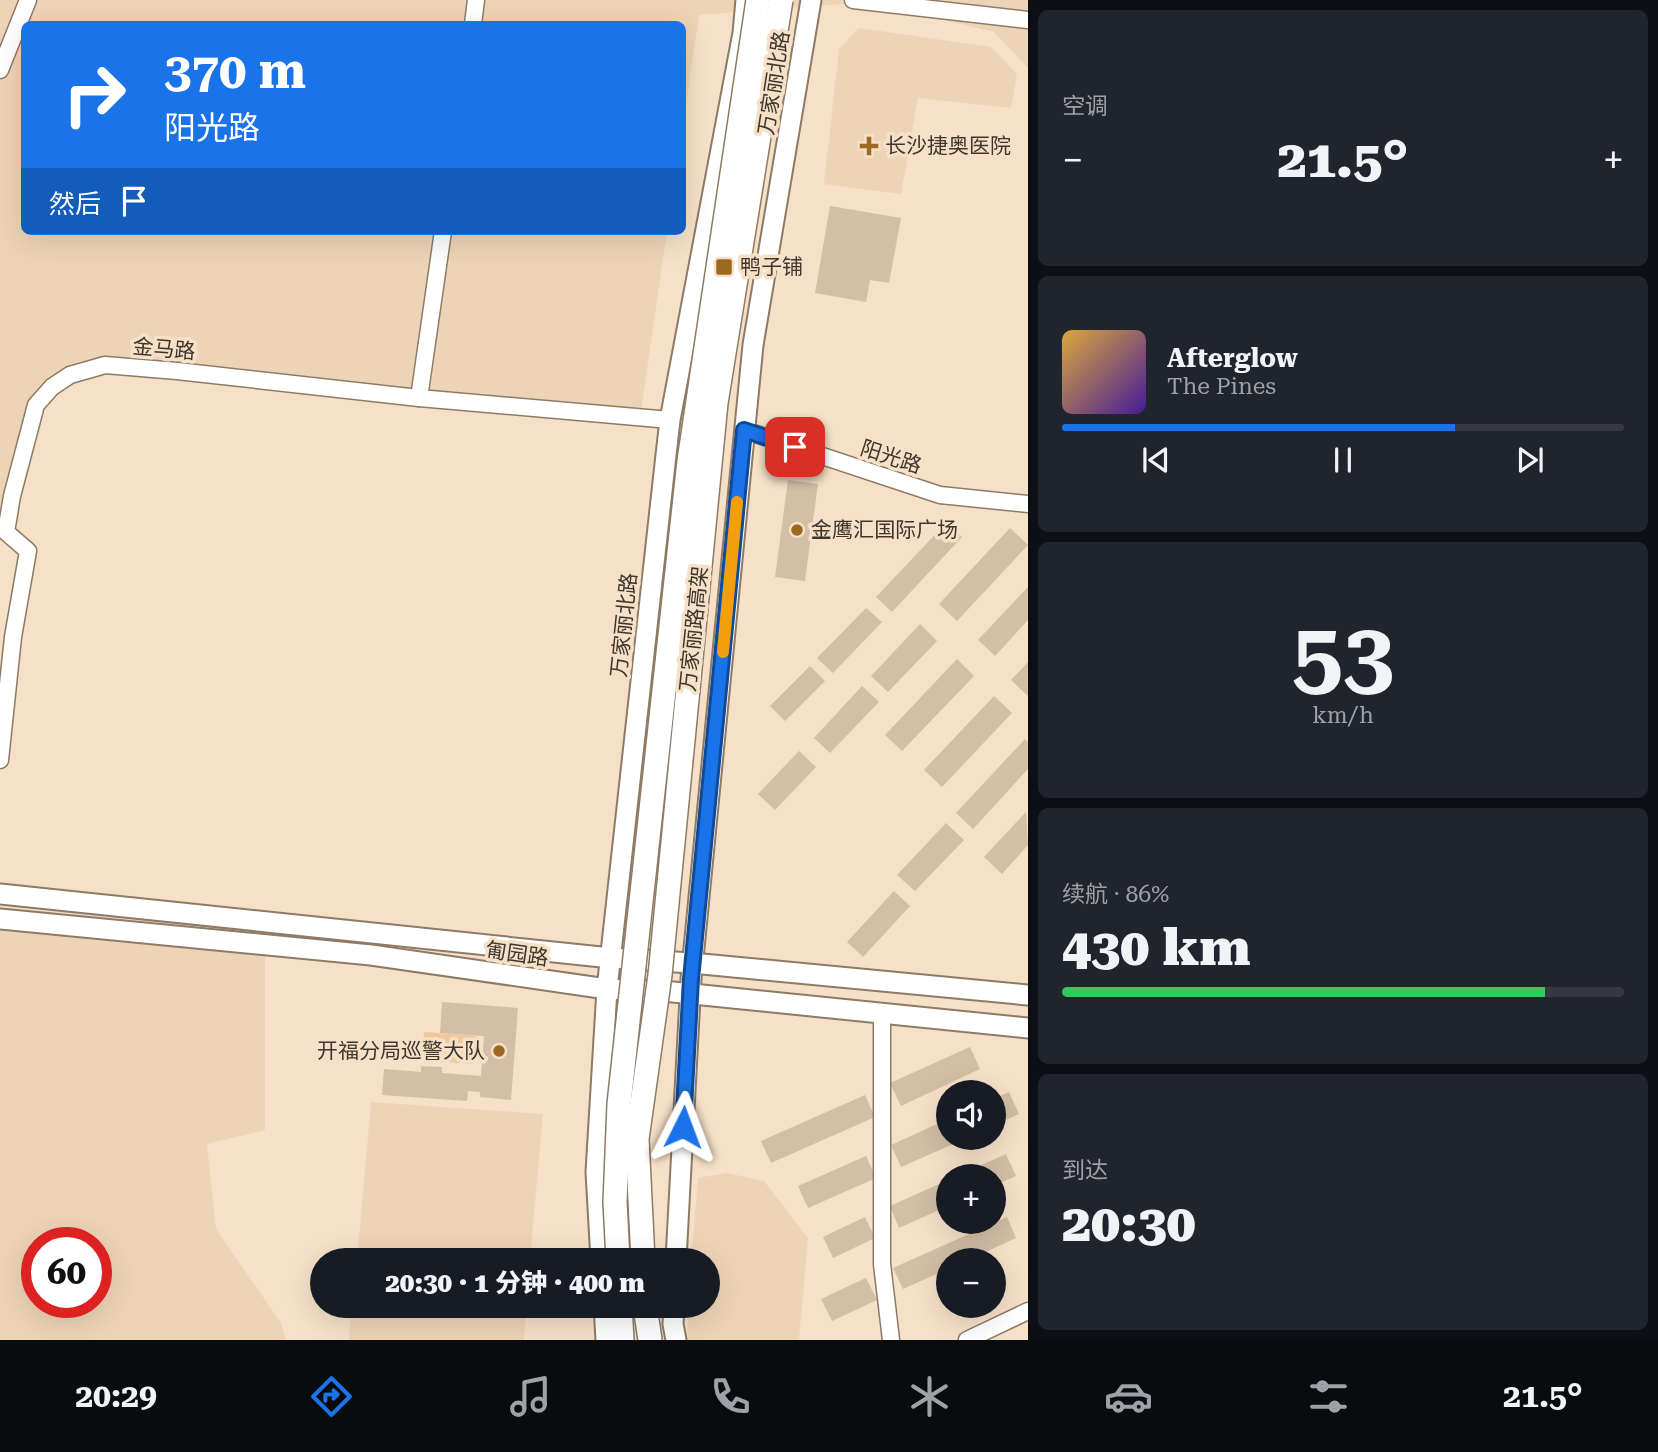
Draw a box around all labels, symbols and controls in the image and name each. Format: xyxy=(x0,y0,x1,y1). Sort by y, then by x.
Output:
street label: 万家丽北路 xyxy=(754,29,794,137)
text: 370 m xyxy=(164,43,306,100)
icon: right xyxy=(49,49,140,140)
text: 空调 xyxy=(1062,93,1108,120)
text: 阳光路 xyxy=(164,109,260,147)
text: 21.5° xyxy=(1278,129,1408,190)
place label: 长沙捷奥医院 xyxy=(885,134,1011,158)
marker: 长沙捷奥医院 xyxy=(859,136,879,156)
text: − xyxy=(1062,138,1083,182)
text: + xyxy=(1603,138,1624,182)
icon: arrive xyxy=(115,182,153,220)
text: 然后 xyxy=(49,189,101,219)
place label: 鸭子铺 xyxy=(740,255,803,279)
marker: 鸭子铺 xyxy=(714,257,734,277)
street label: 金马路 xyxy=(132,334,196,364)
text: Afterglow xyxy=(1167,343,1298,373)
text: The Pines xyxy=(1167,373,1276,400)
pin xyxy=(765,417,825,477)
icon: arrive xyxy=(776,428,814,466)
street label: 阳光路 xyxy=(857,436,925,478)
icon: previous xyxy=(1137,441,1175,479)
icon: pause xyxy=(1324,441,1362,479)
icon: next xyxy=(1511,441,1549,479)
place label: 金鹰汇国际广场 xyxy=(811,518,958,542)
marker: 金鹰汇国际广场 xyxy=(789,522,805,538)
street label: 万家丽路高架 xyxy=(675,565,713,693)
street label: 万家丽北路 xyxy=(607,572,641,678)
text: 53 xyxy=(1292,603,1394,709)
text: km/h xyxy=(1312,702,1374,729)
text: 续航 · 86% xyxy=(1062,881,1169,908)
text: 430 km xyxy=(1062,917,1250,978)
street label: 匍园路 xyxy=(484,938,550,970)
place label: 开福分局巡警大队 xyxy=(317,1039,485,1063)
marker: 开福分局巡警大队 xyxy=(491,1043,507,1059)
map controls xyxy=(936,1080,1006,1318)
button: sound xyxy=(936,1080,1006,1150)
position arrow xyxy=(646,1090,720,1164)
text: 到达 xyxy=(1062,1157,1108,1184)
button: + xyxy=(936,1164,1006,1234)
text: 20:30 xyxy=(1062,1193,1196,1254)
speed limit sign: 60 xyxy=(21,1227,112,1318)
button: − xyxy=(936,1248,1006,1318)
text: 20:30 · 1 分钟 · 400 m xyxy=(385,1268,645,1298)
icon: directions xyxy=(307,1372,356,1421)
icon: music xyxy=(506,1372,555,1421)
icon: phone xyxy=(706,1372,755,1421)
icon: climate xyxy=(905,1372,954,1421)
icon: car xyxy=(1104,1372,1153,1421)
icon: filters xyxy=(1304,1372,1353,1421)
text: 20:29 xyxy=(75,1377,157,1415)
text: 21.5° xyxy=(1503,1377,1583,1415)

